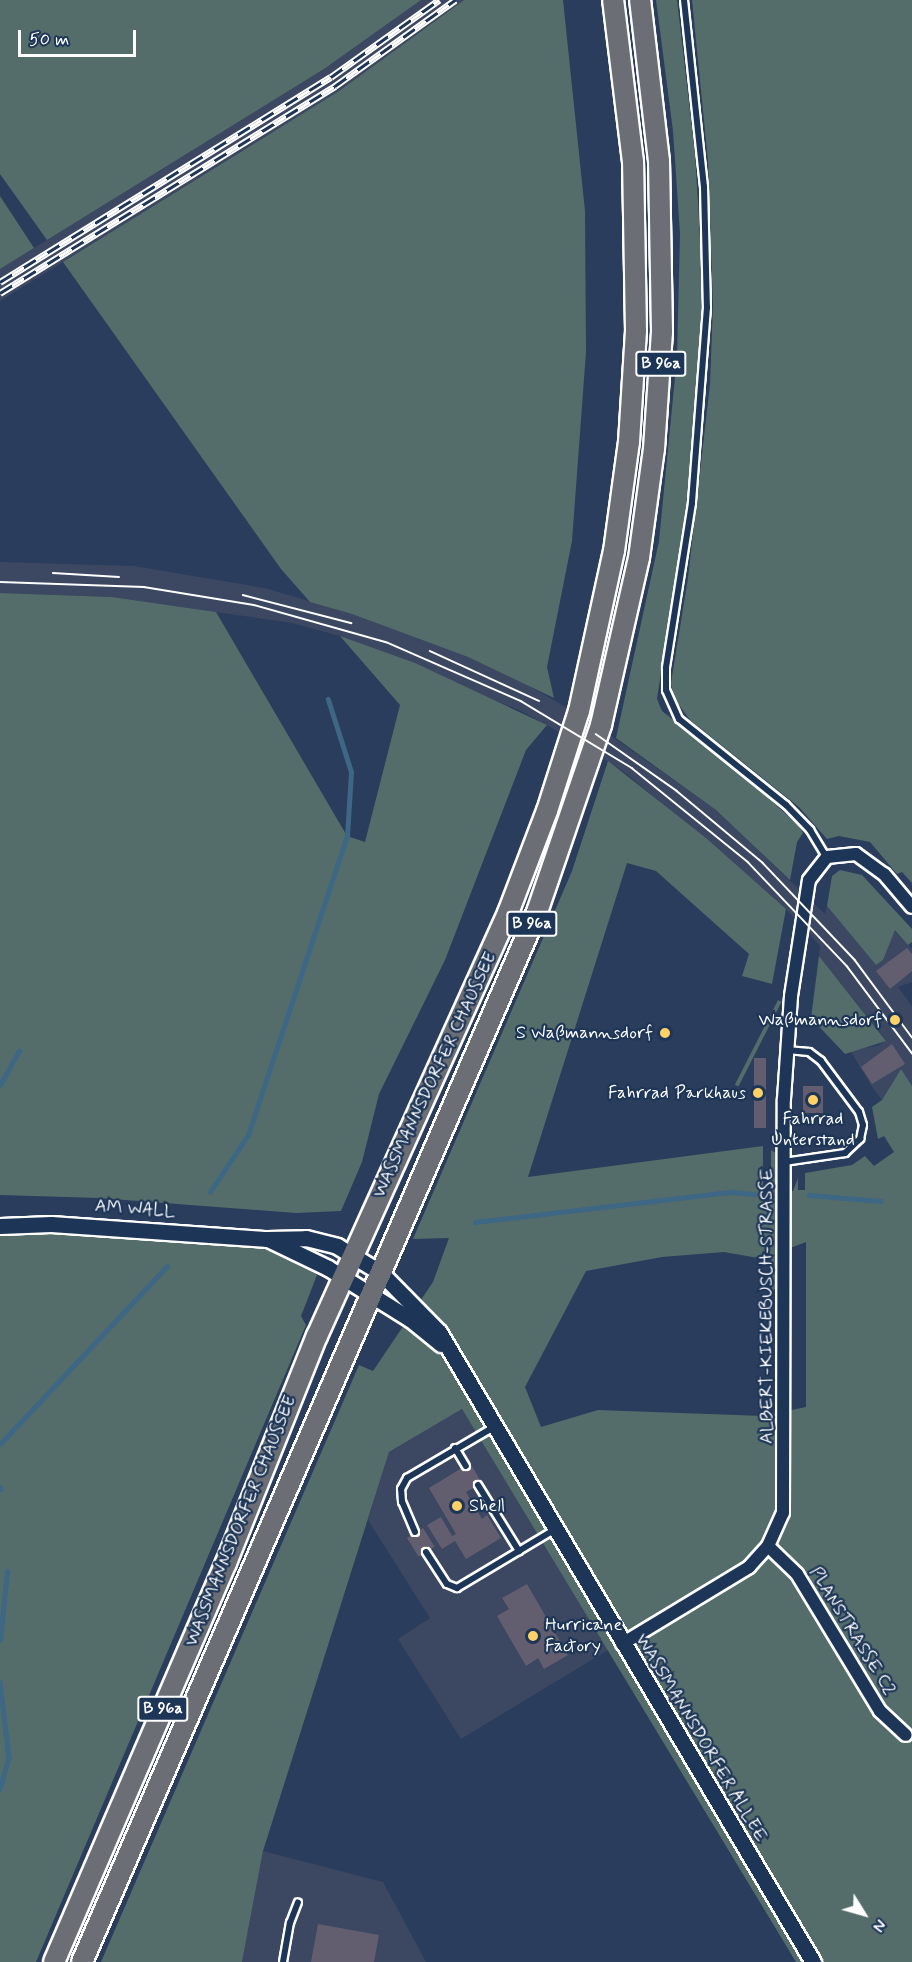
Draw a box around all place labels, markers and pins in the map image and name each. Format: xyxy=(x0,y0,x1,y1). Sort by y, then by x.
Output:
place label: Waßmannsdorf xyxy=(758,1009,882,1031)
marker: Waßmannsdorf xyxy=(886,1011,904,1029)
place label: S Waßmannsdorf xyxy=(515,1022,653,1044)
marker: S Waßmannsdorf xyxy=(658,1026,672,1040)
place label: Fahrrad Parkhaus xyxy=(609,1082,746,1104)
marker: Fahrrad Parkhaus xyxy=(751,1086,765,1100)
marker: Fahrrad Unterstand xyxy=(806,1093,820,1107)
place label: Fahrrad Unterstand xyxy=(771,1109,855,1152)
place label: Shell xyxy=(469,1495,505,1517)
marker: Shell xyxy=(450,1499,464,1513)
place label: Hurricane Factory xyxy=(545,1615,622,1658)
marker: Hurricane Factory xyxy=(526,1629,540,1643)

